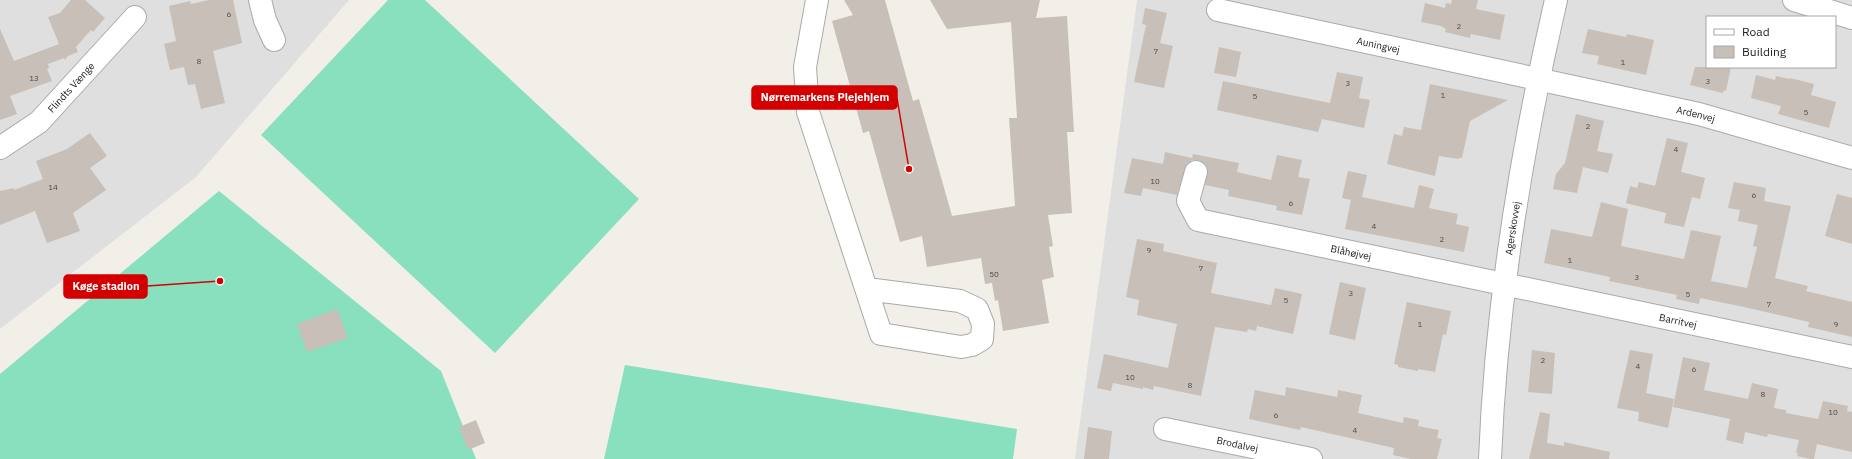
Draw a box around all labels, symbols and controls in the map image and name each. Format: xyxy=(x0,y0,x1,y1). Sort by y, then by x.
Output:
house number: 6 xyxy=(227,9,232,19)
legend xyxy=(1706,16,1836,68)
house number: 2 xyxy=(1457,21,1462,31)
text: Road xyxy=(1742,24,1770,39)
street label: Auningvej xyxy=(1355,34,1401,56)
text: Building xyxy=(1742,44,1787,59)
house number: 7 xyxy=(1154,46,1159,56)
house number: 8 xyxy=(197,56,202,66)
house number: 1 xyxy=(1621,57,1626,67)
street label: Flindts Vænge xyxy=(45,59,98,116)
house number: 13 xyxy=(29,73,39,83)
house number: 3 xyxy=(1706,76,1711,86)
house number: 3 xyxy=(1346,78,1351,88)
callout: Nørremarkens Plejehjem xyxy=(752,86,897,109)
text: Nørremarkens Plejehjem xyxy=(761,90,889,104)
house number: 1 xyxy=(1441,90,1446,100)
house number: 5 xyxy=(1253,91,1258,101)
street label: Ardenvej xyxy=(1675,103,1717,125)
house number: 5 xyxy=(1804,107,1809,117)
house number: 2 xyxy=(1586,121,1591,131)
house number: 4 xyxy=(1674,144,1679,154)
house number: 10 xyxy=(1150,176,1160,186)
house number: 14 xyxy=(48,182,58,192)
house number: 6 xyxy=(1752,190,1757,200)
house number: 6 xyxy=(1289,198,1294,208)
street label: Agerskovvej xyxy=(1502,200,1523,256)
house number: 4 xyxy=(1372,221,1377,231)
house number: 2 xyxy=(1440,234,1445,244)
street label: Blåhøjvej xyxy=(1329,242,1373,263)
house number: 9 xyxy=(1147,245,1152,255)
house number: 1 xyxy=(1568,255,1573,265)
house number: 7 xyxy=(1199,263,1204,273)
house number: 50 xyxy=(989,269,999,279)
house number: 3 xyxy=(1635,272,1640,282)
callout: Køge stadion xyxy=(64,275,147,298)
text: Køge stadion xyxy=(73,279,139,293)
house number: 3 xyxy=(1349,288,1354,298)
house number: 5 xyxy=(1686,289,1691,299)
house number: 5 xyxy=(1284,295,1289,305)
house number: 7 xyxy=(1767,299,1772,309)
street label: Barritvej xyxy=(1658,311,1698,331)
house number: 1 xyxy=(1418,319,1423,329)
house number: 9 xyxy=(1834,319,1839,329)
house number: 2 xyxy=(1541,355,1546,365)
house number: 4 xyxy=(1636,361,1641,371)
house number: 6 xyxy=(1692,364,1697,374)
house number: 10 xyxy=(1125,372,1135,382)
house number: 8 xyxy=(1188,380,1193,390)
house number: 8 xyxy=(1761,389,1766,399)
house number: 10 xyxy=(1828,407,1838,417)
house number: 6 xyxy=(1274,410,1279,420)
house number: 4 xyxy=(1353,425,1358,435)
street label: Brodalvej xyxy=(1215,434,1259,455)

